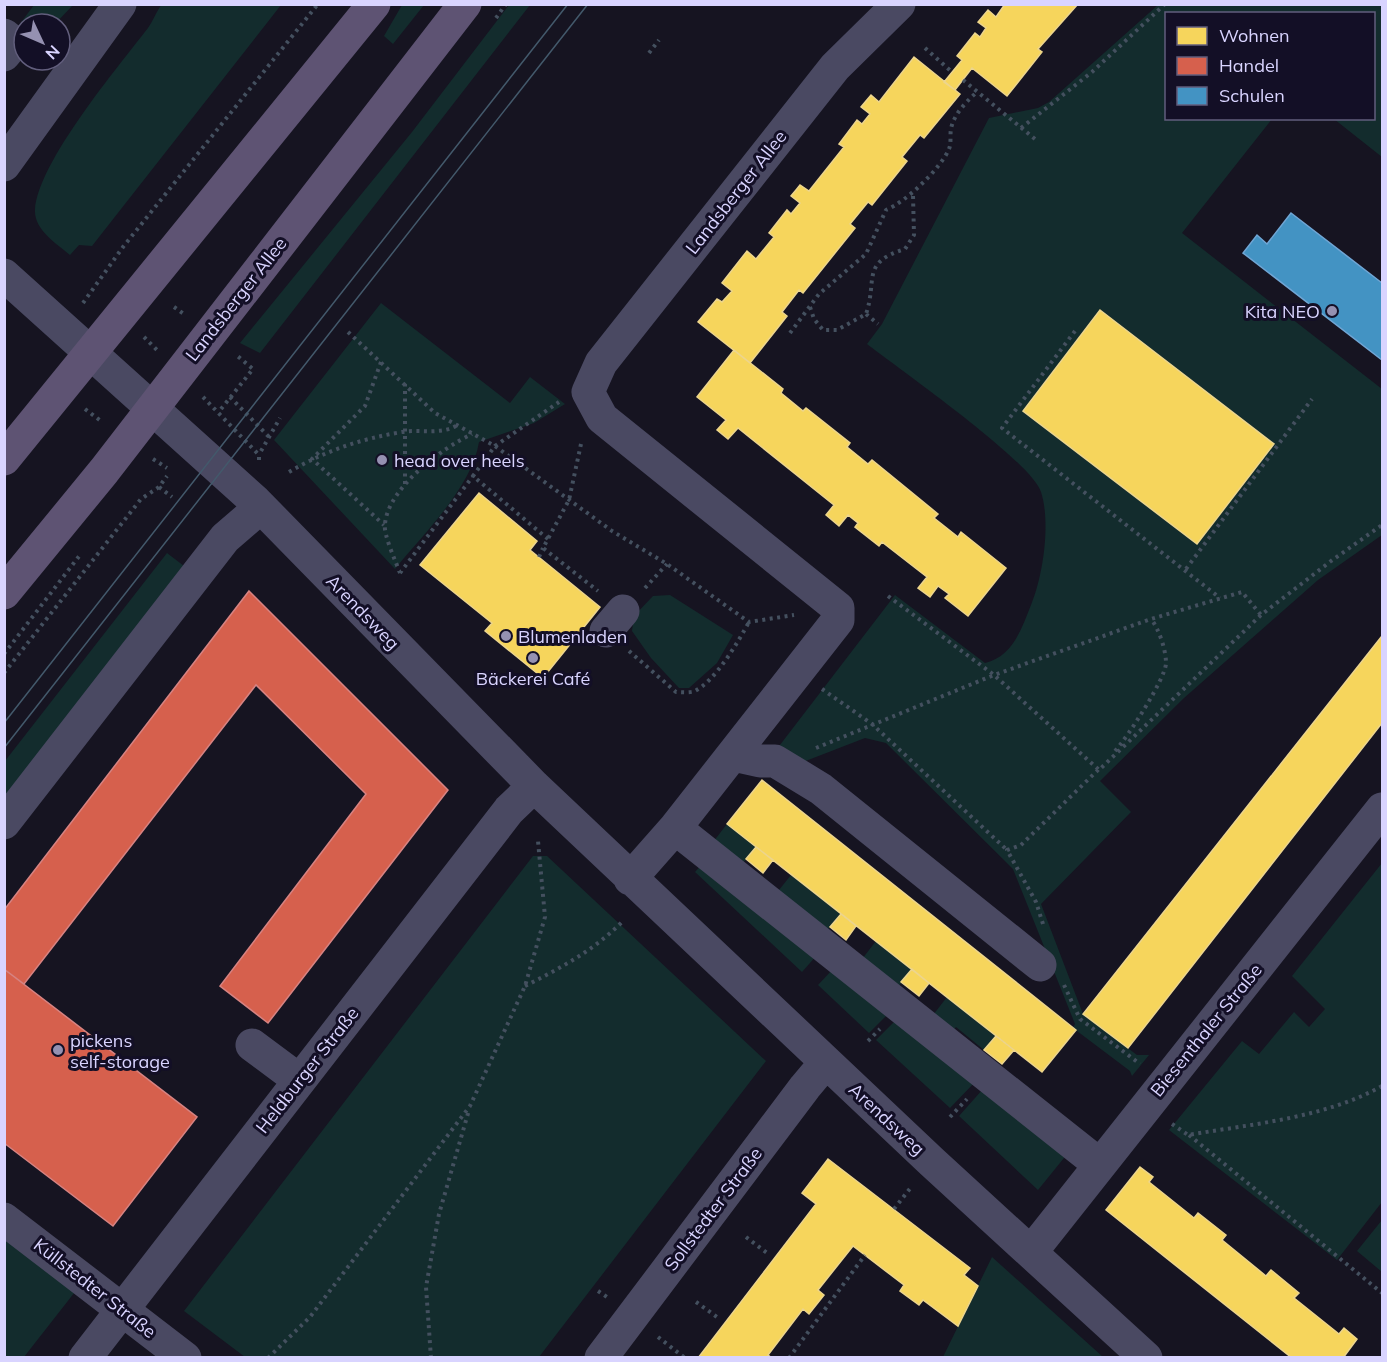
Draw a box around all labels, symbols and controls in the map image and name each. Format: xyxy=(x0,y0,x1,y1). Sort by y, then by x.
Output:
north arrow xyxy=(12,12,72,72)
legend xyxy=(1165,12,1375,120)
text: Wohnen xyxy=(1219,24,1290,47)
text: N xyxy=(41,41,64,64)
text: Handel xyxy=(1219,54,1279,77)
text: Schulen xyxy=(1219,84,1285,107)
street label: Landsberger Allee xyxy=(680,125,792,259)
street label: Landsberger Allee xyxy=(180,232,292,366)
place label: Kita NEO xyxy=(1245,300,1320,323)
marker: Kita NEO xyxy=(1325,304,1339,318)
place label: head over heels xyxy=(394,449,525,472)
marker: head over heels xyxy=(375,453,389,467)
street label: Arendsweg xyxy=(321,570,405,654)
place label: Blumenladen xyxy=(518,625,627,648)
marker: Blumenladen xyxy=(499,629,513,643)
marker: Bäckerei Café xyxy=(526,651,540,665)
place label: Bäckerei Café xyxy=(476,667,590,690)
street label: Biesenthaler Straße xyxy=(1145,959,1267,1101)
street label: Heldburger Straße xyxy=(251,1002,363,1138)
place label: pickens self-storage xyxy=(70,1029,170,1073)
marker: pickens self-storage xyxy=(51,1043,65,1057)
street label: Arendsweg xyxy=(844,1078,930,1160)
street label: Sollstedter Straße xyxy=(659,1143,767,1275)
street label: Küllstedter Straße xyxy=(29,1233,161,1343)

